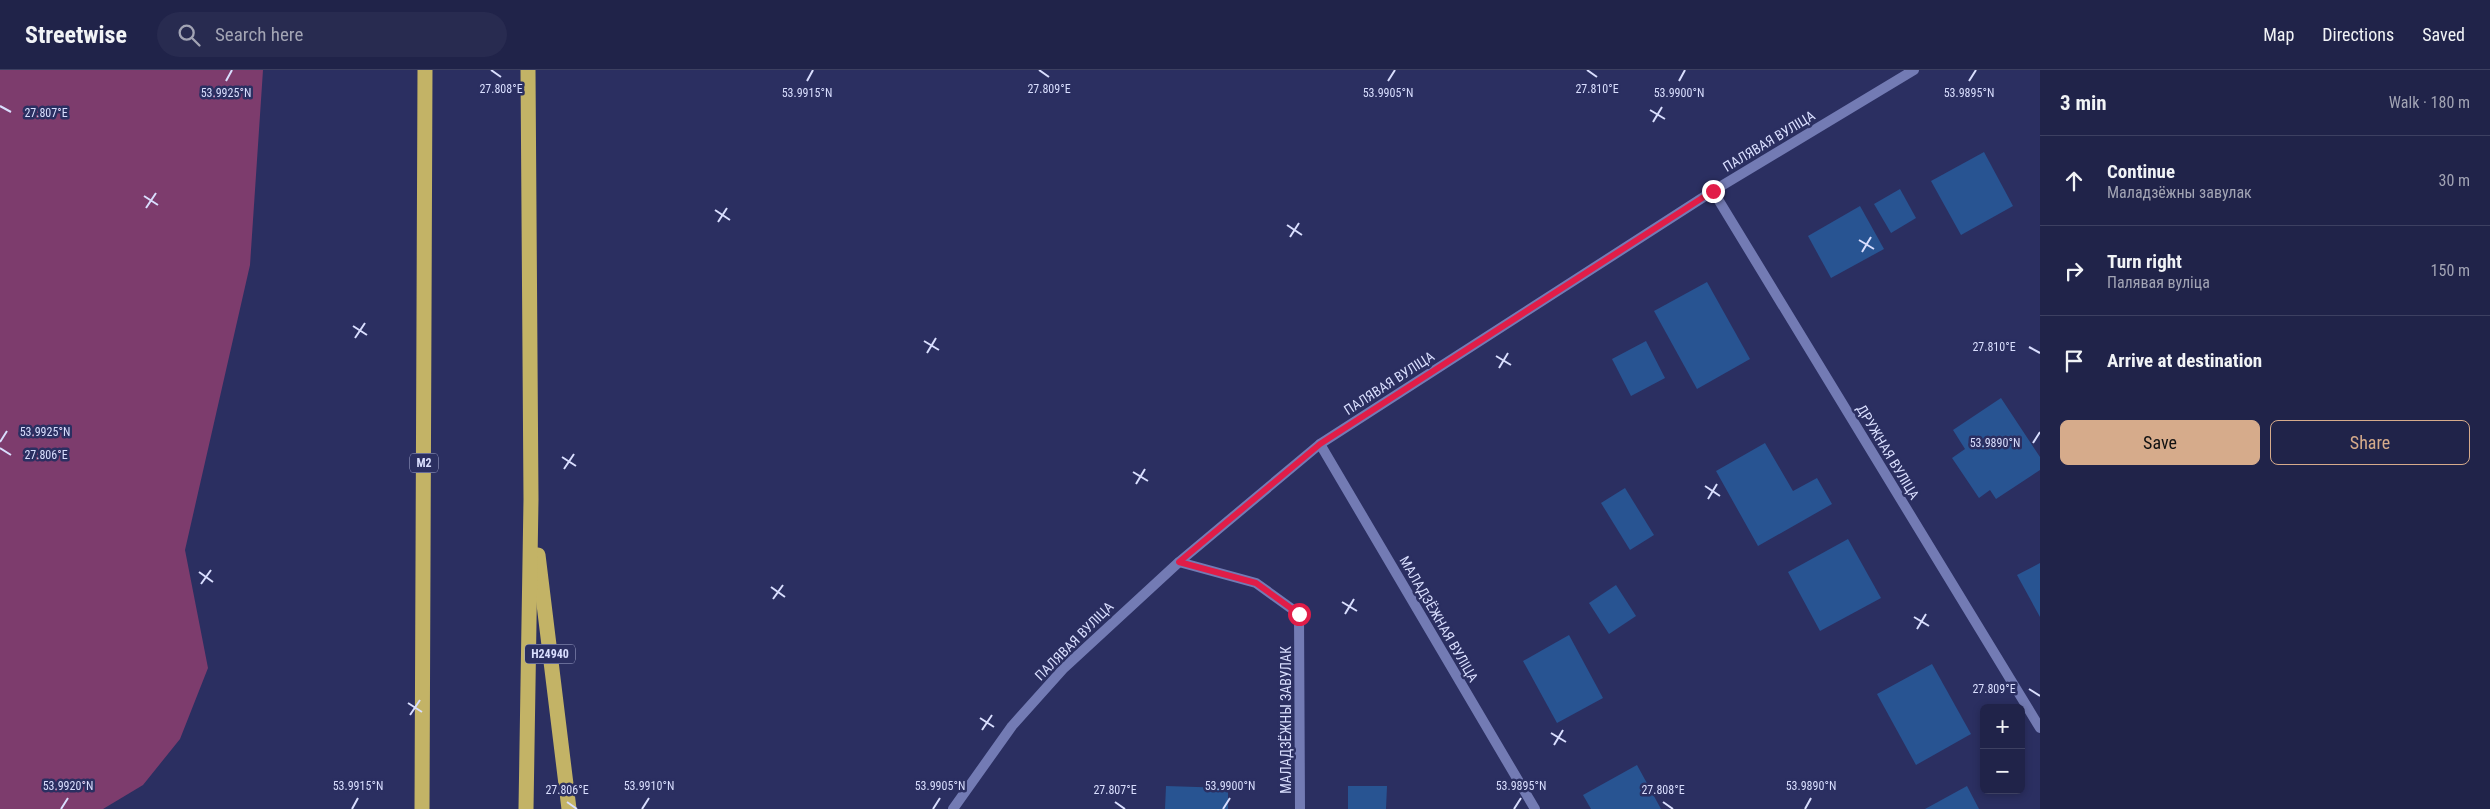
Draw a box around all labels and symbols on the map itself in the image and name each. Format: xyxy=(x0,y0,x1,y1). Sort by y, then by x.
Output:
text: 27.808°E xyxy=(479,82,523,96)
text: 27.809°E xyxy=(1027,82,1071,96)
text: 27.810°E xyxy=(1575,82,1619,96)
text: 53.9925°N xyxy=(201,86,251,100)
text: 53.9915°N xyxy=(782,86,832,100)
text: 53.9905°N xyxy=(1363,86,1413,100)
text: 53.9900°N xyxy=(1654,86,1704,100)
text: 53.9895°N xyxy=(1944,86,1994,100)
text: 27.807°E xyxy=(24,106,68,120)
street label: ПАЛЯВАЯ ВУЛІЦА xyxy=(1720,107,1818,175)
route end xyxy=(1702,180,1725,203)
text: 27.810°E xyxy=(1972,340,2016,354)
street label: ПАЛЯВАЯ ВУЛІЦА xyxy=(1341,348,1437,418)
street label: ДРУЖНАЯ ВУЛІЦА xyxy=(1853,402,1923,502)
text: 53.9925°N xyxy=(20,425,70,439)
text: 53.9890°N xyxy=(1970,436,2020,450)
text: 27.806°E xyxy=(24,448,68,462)
road number: М2 xyxy=(410,453,438,472)
street label: МАЛАДЗЁЖНАЯ ВУЛІЦА xyxy=(1396,553,1482,685)
street label: ПАЛЯВАЯ ВУЛІЦА xyxy=(1031,598,1117,684)
route start xyxy=(1288,603,1311,626)
road number: Н24940 xyxy=(525,644,575,664)
street label: МАЛАДЗЁЖНЫ ЗАВУЛАК xyxy=(1278,646,1294,794)
text: 27.809°E xyxy=(1972,682,2016,696)
text: 53.9920°N xyxy=(43,779,93,793)
text: 53.9915°N xyxy=(333,779,383,793)
text: 53.9910°N xyxy=(624,779,674,793)
text: 53.9905°N xyxy=(915,779,965,793)
text: 53.9900°N xyxy=(1205,779,1255,793)
text: 53.9895°N xyxy=(1496,779,1546,793)
text: 53.9890°N xyxy=(1786,779,1836,793)
text: 27.806°E xyxy=(545,783,589,797)
text: 27.807°E xyxy=(1093,783,1137,797)
text: 27.808°E xyxy=(1641,783,1685,797)

